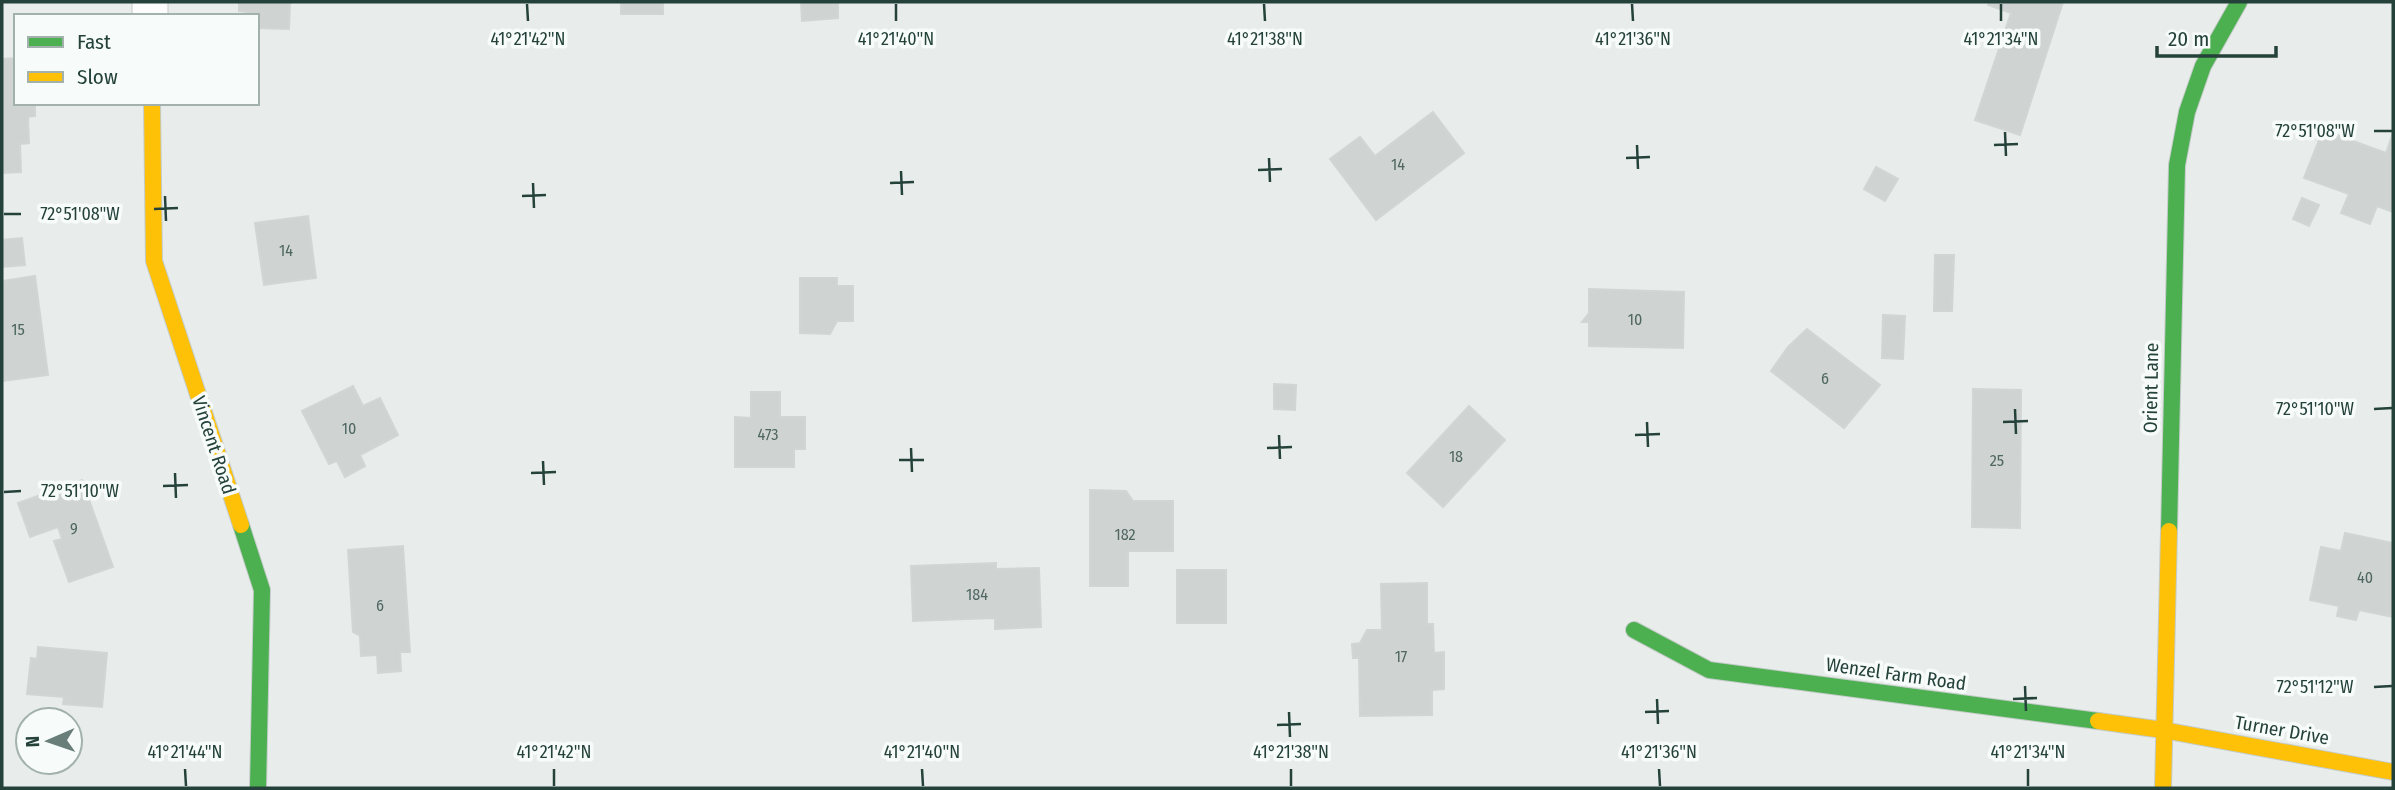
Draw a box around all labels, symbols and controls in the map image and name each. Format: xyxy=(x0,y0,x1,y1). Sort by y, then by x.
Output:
legend xyxy=(14,14,259,105)
scale bar xyxy=(2157,14,2276,58)
text: 20 m xyxy=(2168,26,2209,52)
text: 41°21'42"N xyxy=(491,28,565,50)
text: 41°21'40"N xyxy=(858,28,934,50)
text: 41°21'38"N xyxy=(1227,28,1303,50)
text: 41°21'36"N xyxy=(1595,28,1671,50)
text: 41°21'34"N xyxy=(1964,28,2038,50)
text: Fast xyxy=(77,29,111,55)
text: Slow xyxy=(77,64,118,90)
text: 72°51'08"W xyxy=(2275,120,2355,142)
house number: 14 xyxy=(1391,155,1405,174)
text: 72°51'08"W xyxy=(40,203,120,225)
house number: 14 xyxy=(279,241,293,260)
house number: 10 xyxy=(1628,310,1642,329)
house number: 15 xyxy=(11,320,25,339)
street label: Orient Lane xyxy=(2139,343,2163,433)
house number: 6 xyxy=(1821,369,1829,388)
street label: Vincent Road xyxy=(187,393,241,497)
text: 72°51'10"W xyxy=(2276,398,2355,420)
house number: 10 xyxy=(342,419,356,438)
house number: 473 xyxy=(757,425,779,444)
house number: 18 xyxy=(1449,447,1463,466)
house number: 25 xyxy=(1990,451,2004,470)
text: 72°51'10"W xyxy=(41,480,120,502)
house number: 9 xyxy=(70,519,78,538)
house number: 182 xyxy=(1114,525,1136,544)
house number: 40 xyxy=(2357,568,2373,587)
house number: 184 xyxy=(966,585,988,604)
house number: 6 xyxy=(376,596,384,615)
house number: 17 xyxy=(1395,647,1408,666)
street label: Wenzel Farm Road xyxy=(1824,653,1968,695)
text: 72°51'12"W xyxy=(2277,676,2354,698)
north arrow xyxy=(14,706,84,776)
street label: Turner Drive xyxy=(2233,710,2331,750)
text: N xyxy=(21,735,44,748)
text: 41°21'44"N xyxy=(148,741,222,763)
text: 41°21'42"N xyxy=(517,741,591,763)
text: 41°21'40"N xyxy=(884,741,960,763)
text: 41°21'38"N xyxy=(1253,741,1329,763)
text: 41°21'36"N xyxy=(1621,741,1697,763)
text: 41°21'34"N xyxy=(1991,741,2065,763)

